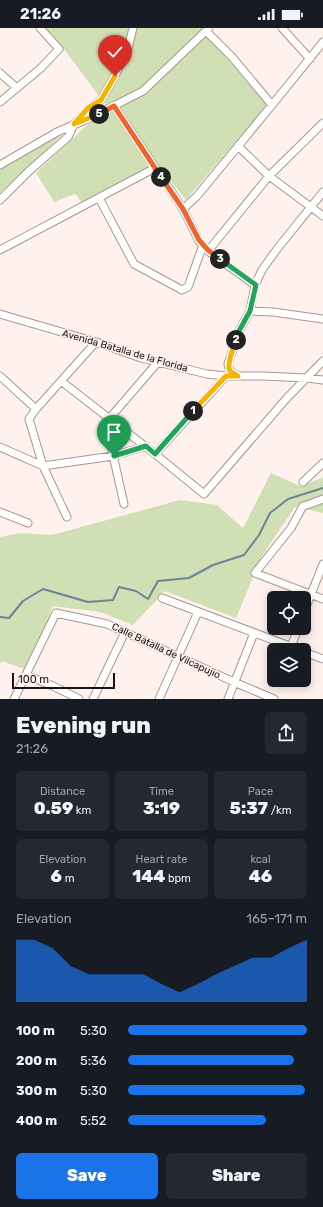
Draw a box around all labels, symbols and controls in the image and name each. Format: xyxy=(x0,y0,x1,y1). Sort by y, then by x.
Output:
text: 21:26 xyxy=(20,5,61,23)
pin xyxy=(98,35,132,76)
icon: check xyxy=(104,41,126,63)
pin: 5 xyxy=(89,104,109,124)
text: 5 xyxy=(95,107,103,120)
pin: 4 xyxy=(151,167,171,187)
text: 4 xyxy=(157,170,165,183)
pin: 3 xyxy=(210,249,230,269)
text: 3 xyxy=(216,252,224,265)
street label: Avenida Batalla de la Florida xyxy=(61,327,189,375)
pin: 2 xyxy=(226,330,246,350)
text: 2 xyxy=(232,333,240,346)
pin: 1 xyxy=(183,401,203,421)
text: 1 xyxy=(190,404,196,417)
pin xyxy=(97,415,131,456)
icon: arrive xyxy=(103,421,125,443)
map controls xyxy=(267,591,311,687)
button: locate xyxy=(267,591,311,635)
street label: Calle Batalla de Vilcapujio xyxy=(110,621,222,682)
button: layers xyxy=(267,643,311,687)
scale bar xyxy=(12,671,115,690)
text: 100 m xyxy=(18,673,49,686)
text: Evening run xyxy=(16,712,151,739)
button: share xyxy=(265,712,307,754)
text: 21:26 xyxy=(16,741,48,756)
text: Distance xyxy=(40,785,85,798)
text: Time xyxy=(149,785,174,798)
text: Pace xyxy=(248,785,273,798)
text: 0.59 xyxy=(34,798,73,818)
text: 3:19 xyxy=(143,798,180,818)
text: 5:37 xyxy=(230,798,268,818)
text: km xyxy=(73,804,91,817)
text: /km xyxy=(268,804,291,817)
text: Elevation xyxy=(39,853,86,866)
text: Heart rate xyxy=(136,853,187,866)
text: kcal xyxy=(250,853,271,866)
text: 6 xyxy=(51,866,62,886)
text: 144 xyxy=(132,866,165,886)
text: 46 xyxy=(249,866,272,886)
text: m xyxy=(62,872,74,885)
text: bpm xyxy=(165,872,191,885)
text: Elevation xyxy=(16,911,72,926)
text: 165–171 m xyxy=(246,911,307,926)
text: 100 m xyxy=(16,1023,55,1038)
text: 5:30 xyxy=(80,1023,107,1038)
text: 200 m xyxy=(16,1053,57,1068)
text: 5:36 xyxy=(80,1053,107,1068)
text: 300 m xyxy=(16,1083,57,1098)
text: 5:30 xyxy=(80,1083,107,1098)
text: 400 m xyxy=(16,1113,57,1128)
text: 5:52 xyxy=(80,1113,106,1128)
button: Save xyxy=(16,1153,158,1199)
button: Share xyxy=(166,1153,307,1199)

